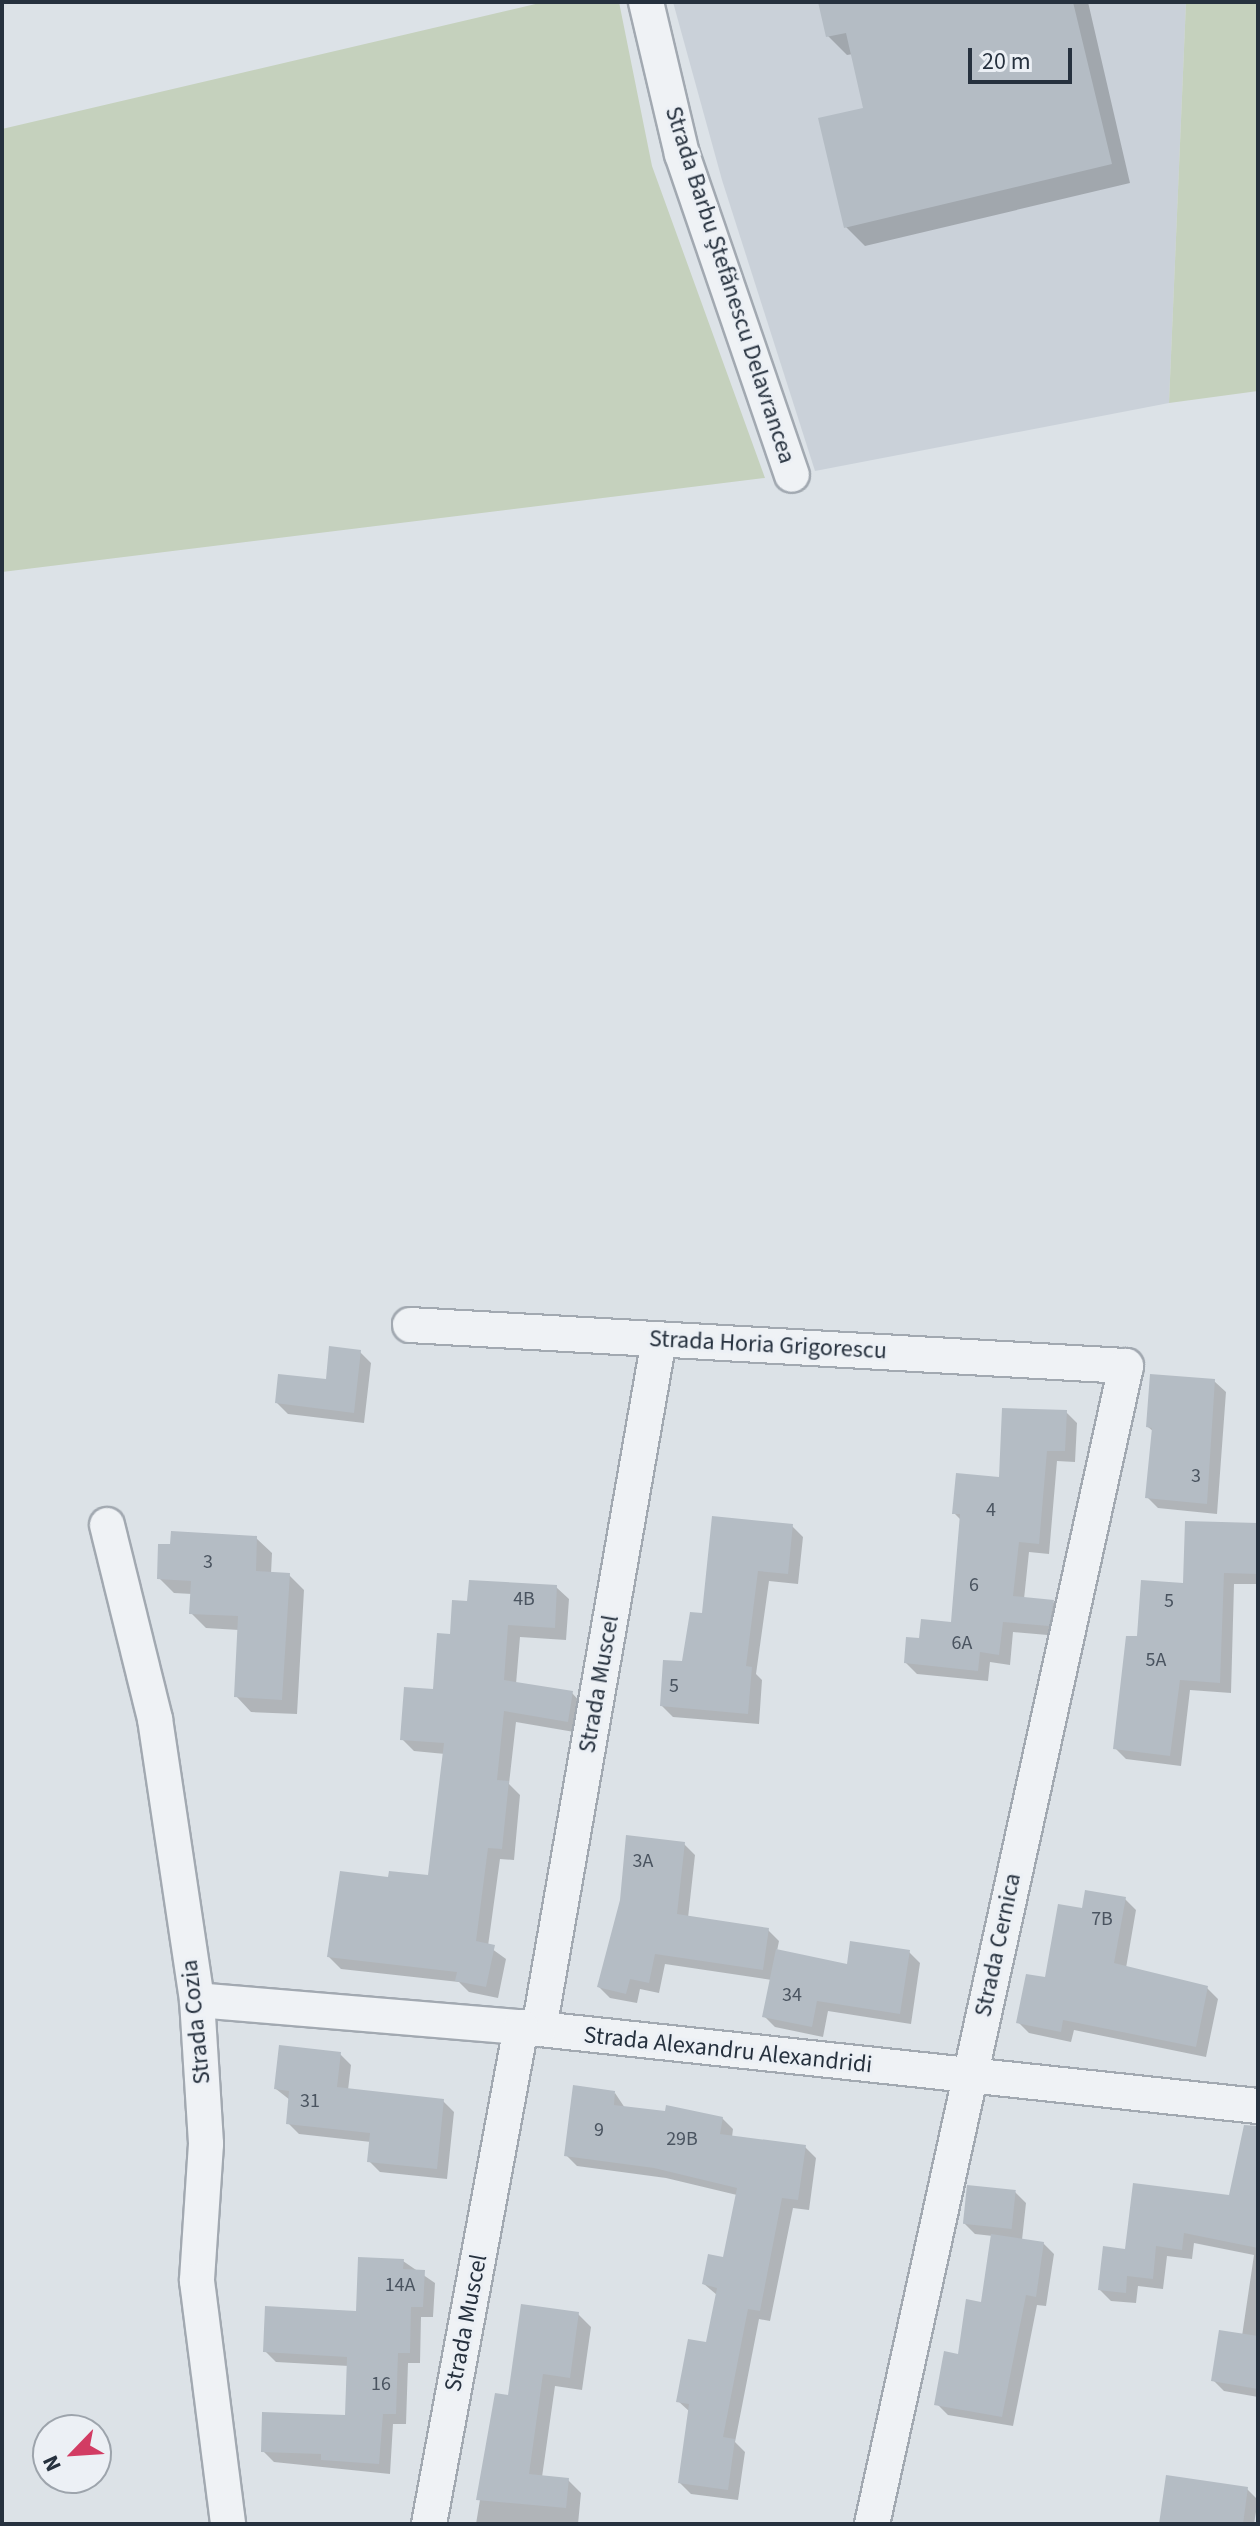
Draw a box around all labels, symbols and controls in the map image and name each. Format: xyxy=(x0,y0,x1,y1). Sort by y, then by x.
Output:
scale bar xyxy=(972,32,1076,82)
text: 20 m xyxy=(982,44,1031,79)
street label: Strada Barbu Ștefănescu Delavrancea xyxy=(659,103,801,467)
street label: Strada Horia Grigorescu xyxy=(648,1324,888,1366)
house number: 3 xyxy=(1191,1464,1201,1488)
house number: 4 xyxy=(986,1498,996,1522)
house number: 3 xyxy=(203,1550,213,1574)
house number: 6 xyxy=(969,1573,979,1597)
house number: 4B xyxy=(513,1587,535,1611)
house number: 5 xyxy=(1164,1589,1174,1613)
street label: Strada Muscel xyxy=(573,1613,625,1755)
house number: 6A xyxy=(952,1631,972,1655)
house number: 5A xyxy=(1146,1648,1166,1672)
house number: 5 xyxy=(669,1674,679,1698)
house number: 3A xyxy=(633,1849,653,1873)
street label: Strada Cernica xyxy=(969,1871,1027,2019)
house number: 7B xyxy=(1091,1907,1113,1931)
street label: Strada Cozia xyxy=(175,1958,217,2086)
house number: 34 xyxy=(782,1983,802,2007)
street label: Strada Alexandru Alexandridi xyxy=(582,2021,874,2079)
house number: 31 xyxy=(300,2089,320,2113)
house number: 9 xyxy=(594,2118,604,2142)
house number: 29B xyxy=(666,2127,698,2151)
street label: Strada Muscel xyxy=(439,2252,493,2394)
house number: 14A xyxy=(385,2273,415,2297)
house number: 16 xyxy=(371,2372,391,2396)
north arrow xyxy=(32,2414,112,2494)
text: N xyxy=(34,2450,70,2477)

